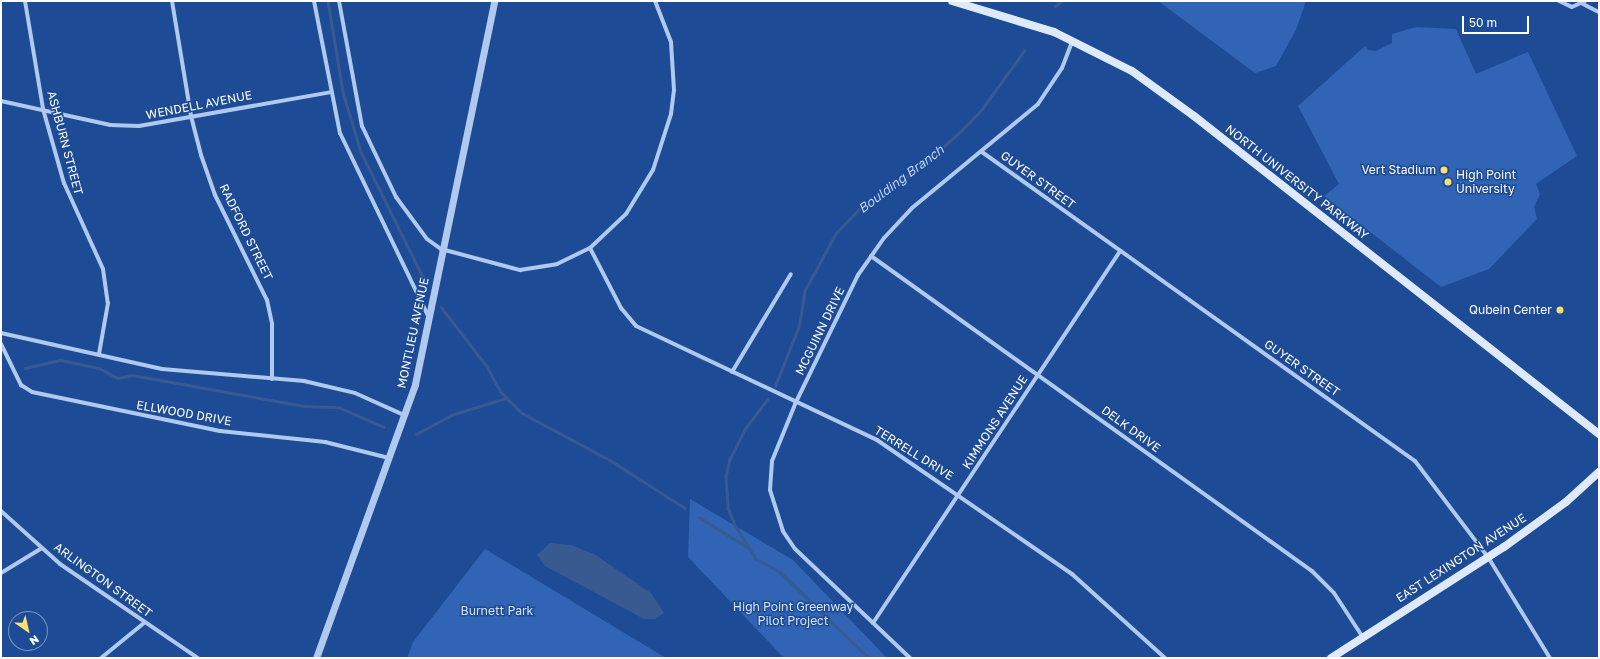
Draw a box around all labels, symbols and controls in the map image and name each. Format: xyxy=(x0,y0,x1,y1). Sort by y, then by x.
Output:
scale bar xyxy=(1464,8,1531,34)
text: 50 m xyxy=(1469,15,1497,30)
street label: WENDELL AVENUE xyxy=(145,88,253,122)
street label: ASHBURN STREET xyxy=(44,89,86,197)
street label: NORTH UNIVERSITY PARKWAY xyxy=(1223,122,1371,242)
water label: Boulding Branch xyxy=(855,142,947,216)
street label: GUYER STREET xyxy=(998,148,1078,212)
place label: Vert Stadium xyxy=(1362,163,1436,177)
marker: Vert Stadium xyxy=(1439,165,1449,175)
place label: High Point University xyxy=(1456,168,1516,196)
marker: High Point University xyxy=(1443,177,1453,187)
street label: RADFORD STREET xyxy=(216,181,276,283)
street label: MONTLIEU AVENUE xyxy=(394,276,432,390)
street label: MCGUINN DRIVE xyxy=(792,285,848,377)
place label: Qubein Center xyxy=(1469,303,1552,317)
marker: Qubein Center xyxy=(1555,305,1565,315)
street label: GUYER STREET xyxy=(1262,337,1342,399)
street label: KIMMONS AVENUE xyxy=(959,372,1031,472)
street label: ELLWOOD DRIVE xyxy=(135,398,233,428)
street label: DELK DRIVE xyxy=(1099,403,1163,455)
street label: TERRELL DRIVE xyxy=(872,423,956,483)
street label: EAST LEXINGTON AVENUE xyxy=(1393,511,1529,605)
street label: ARLINGTON STREET xyxy=(51,540,155,620)
park label: High Point Greenway Pilot Project xyxy=(733,600,853,628)
park label: Burnett Park xyxy=(461,604,533,618)
north arrow xyxy=(8,611,48,651)
text: N xyxy=(27,633,42,648)

